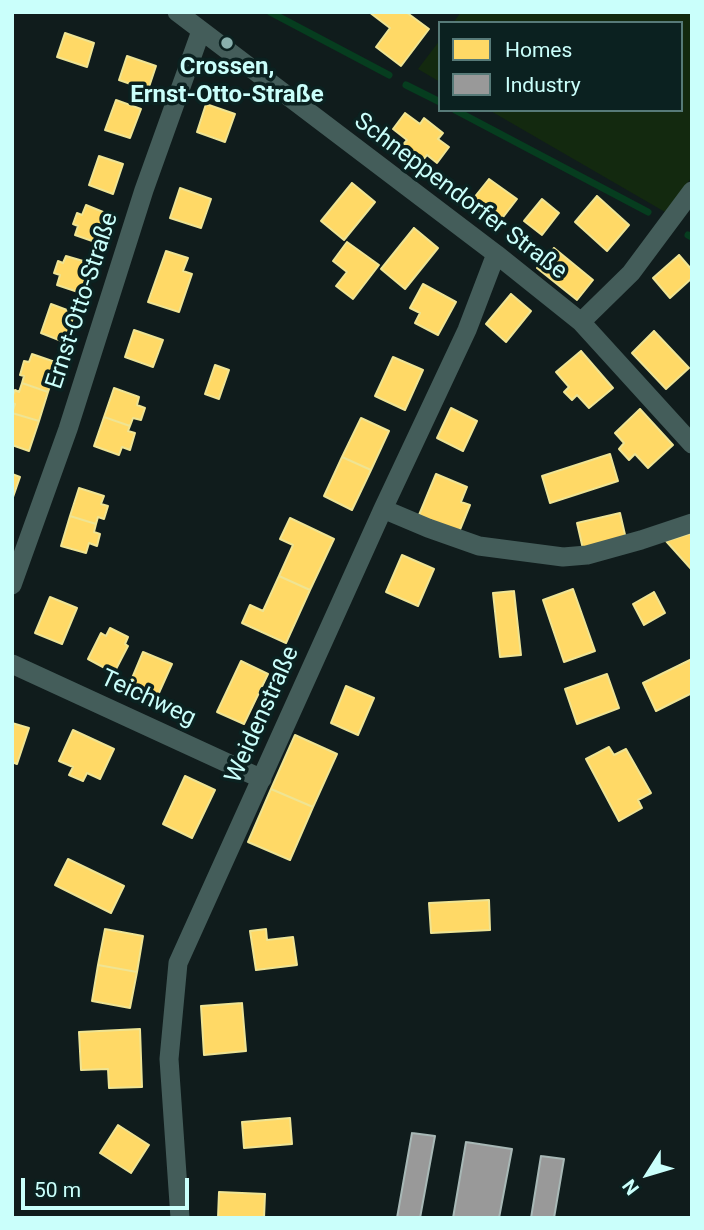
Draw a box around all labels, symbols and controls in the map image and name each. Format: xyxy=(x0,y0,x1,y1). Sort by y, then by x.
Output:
legend xyxy=(438,21,683,112)
marker: Crossen, Ernst-Otto-Straße xyxy=(219,35,235,51)
text: Homes xyxy=(505,38,572,62)
place label: Crossen, Ernst-Otto-Straße xyxy=(130,54,324,110)
text: Industry xyxy=(505,73,581,97)
street label: Schneppendorfer Straße xyxy=(348,108,572,286)
street label: Ernst-Otto-Straße xyxy=(41,209,125,393)
street label: Weidenstraße xyxy=(220,642,306,788)
street label: Teichweg xyxy=(96,664,200,734)
north arrow xyxy=(613,1139,683,1209)
scale bar xyxy=(24,1164,192,1208)
text: N xyxy=(618,1175,644,1199)
text: 50 m xyxy=(34,1178,81,1202)

